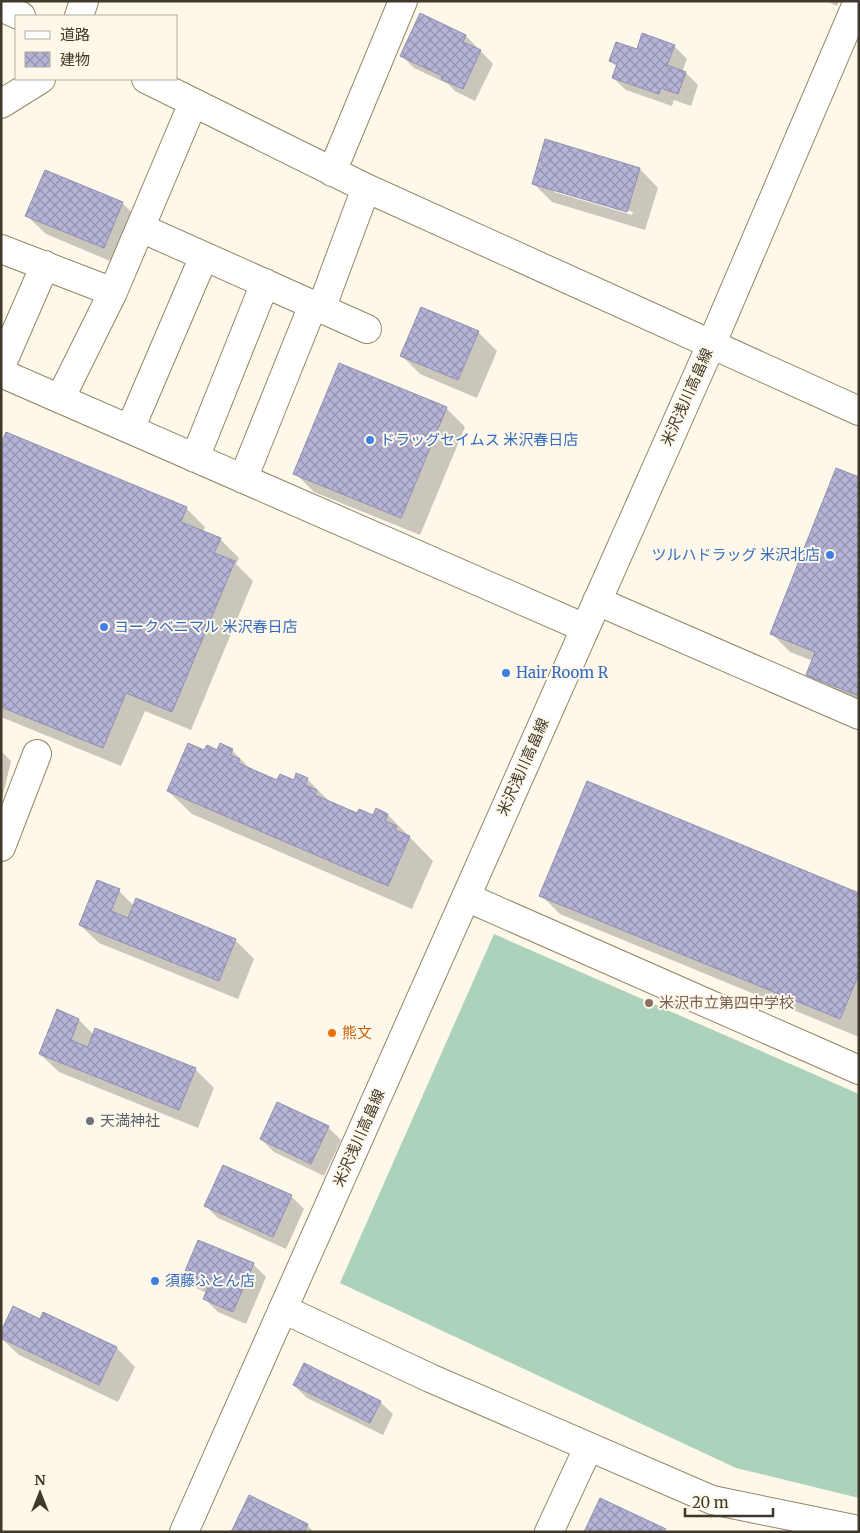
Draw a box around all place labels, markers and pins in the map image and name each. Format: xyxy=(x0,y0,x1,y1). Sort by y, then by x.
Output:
place label: ドラッグセイムス 米沢春日店 xyxy=(380,430,578,449)
marker: ドラッグセイムス 米沢春日店 xyxy=(364,434,376,446)
place label: ツルハドラッグ 米沢北店 xyxy=(651,545,820,564)
marker: ツルハドラッグ 米沢北店 xyxy=(824,549,836,561)
place label: ヨークベニマル 米沢春日店 xyxy=(114,617,298,636)
marker: ヨークベニマル 米沢春日店 xyxy=(98,621,110,633)
place label: Hair Room R xyxy=(516,663,609,682)
marker: Hair Room R xyxy=(500,667,512,679)
place label: 米沢市立第四中学校 xyxy=(659,993,794,1012)
marker: 米沢市立第四中学校 xyxy=(643,997,655,1009)
place label: 熊文 xyxy=(342,1023,372,1042)
marker: 熊文 xyxy=(326,1027,338,1039)
place label: 天満神社 xyxy=(100,1111,160,1130)
marker: 天満神社 xyxy=(84,1115,96,1127)
place label: 須藤ふとん店 xyxy=(165,1271,255,1290)
marker: 須藤ふとん店 xyxy=(149,1275,161,1287)

